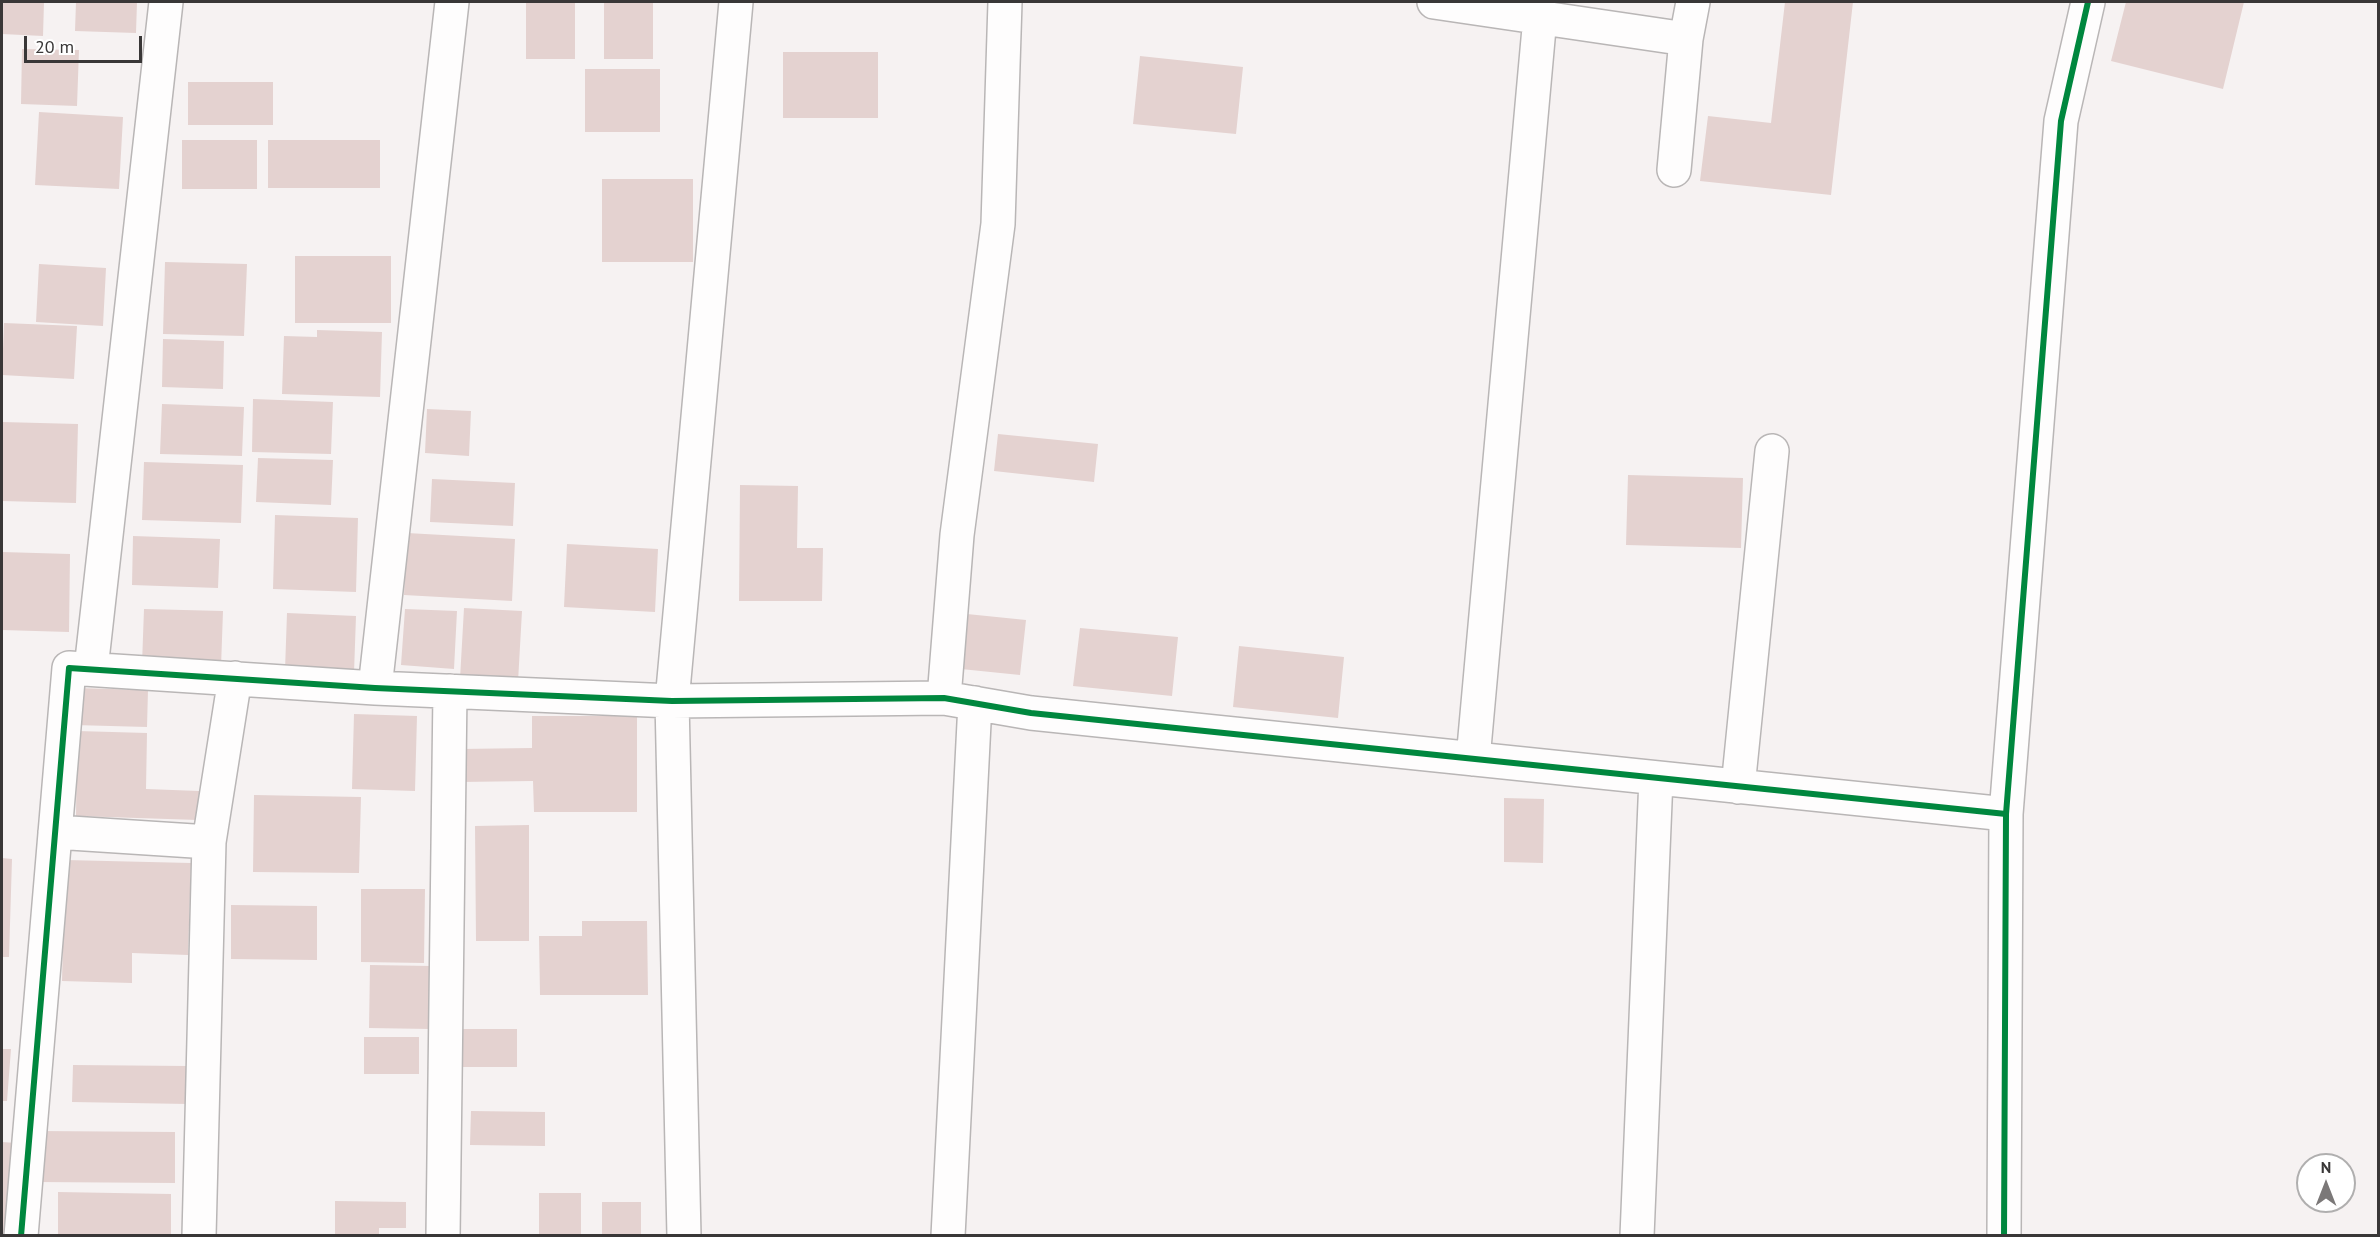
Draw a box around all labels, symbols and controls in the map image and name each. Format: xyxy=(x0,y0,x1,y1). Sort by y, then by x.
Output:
scale bar xyxy=(27,24,146,62)
text: 20 m xyxy=(35,35,74,58)
north arrow xyxy=(2296,1153,2356,1213)
text: N xyxy=(2321,1157,2331,1177)

